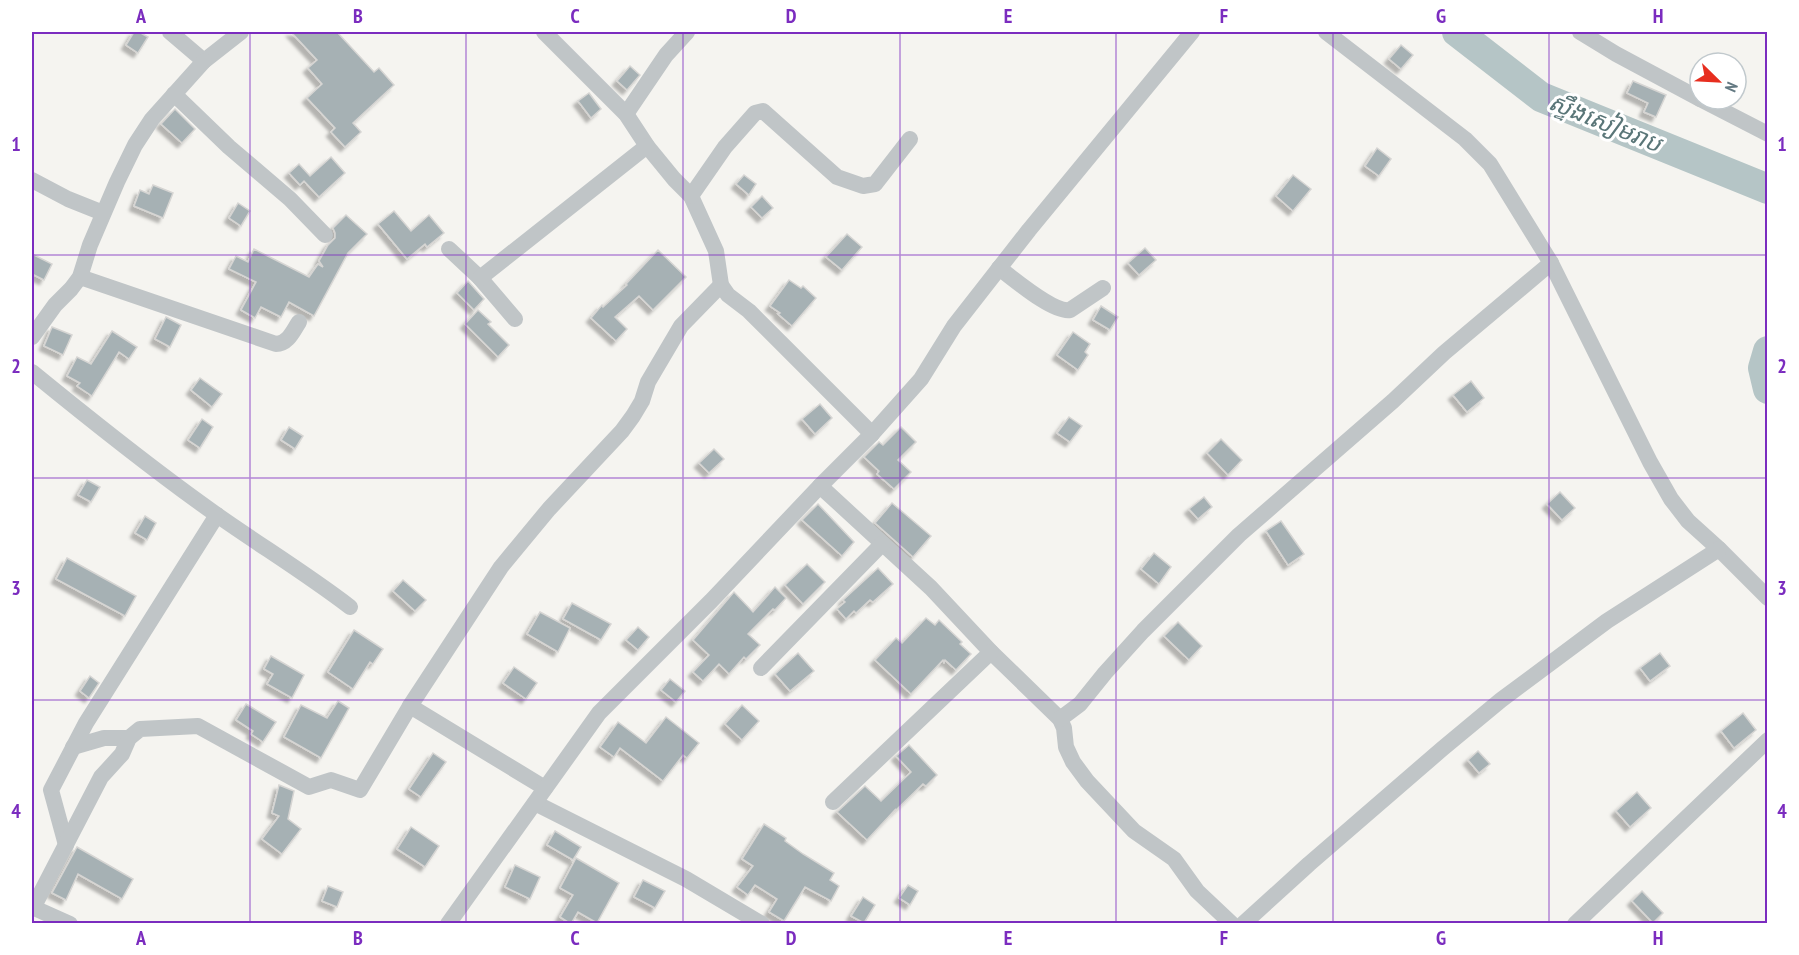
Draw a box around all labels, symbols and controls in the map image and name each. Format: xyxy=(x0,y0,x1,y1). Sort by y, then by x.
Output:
text: A xyxy=(135,3,147,29)
text: B xyxy=(353,3,363,29)
text: C xyxy=(570,3,580,29)
text: D xyxy=(786,3,797,29)
text: E xyxy=(1004,3,1012,29)
text: F xyxy=(1220,3,1228,29)
text: G xyxy=(1436,3,1446,29)
text: H xyxy=(1653,3,1663,29)
north arrow xyxy=(1688,51,1748,111)
text: N xyxy=(1721,79,1743,95)
water label: ស្ទឹងសៀមរាប xyxy=(1544,86,1668,160)
text: 1 xyxy=(11,131,21,157)
text: 1 xyxy=(1777,131,1787,157)
text: 2 xyxy=(11,353,21,379)
text: 2 xyxy=(1777,353,1787,379)
text: 3 xyxy=(11,575,21,601)
text: 3 xyxy=(1777,575,1787,601)
text: 4 xyxy=(11,798,21,824)
text: 4 xyxy=(1777,798,1787,824)
text: A xyxy=(135,925,147,951)
text: B xyxy=(353,925,363,951)
text: C xyxy=(570,925,580,951)
text: D xyxy=(786,925,797,951)
text: E xyxy=(1004,925,1012,951)
text: F xyxy=(1220,925,1228,951)
text: G xyxy=(1436,925,1446,951)
text: H xyxy=(1653,925,1663,951)

